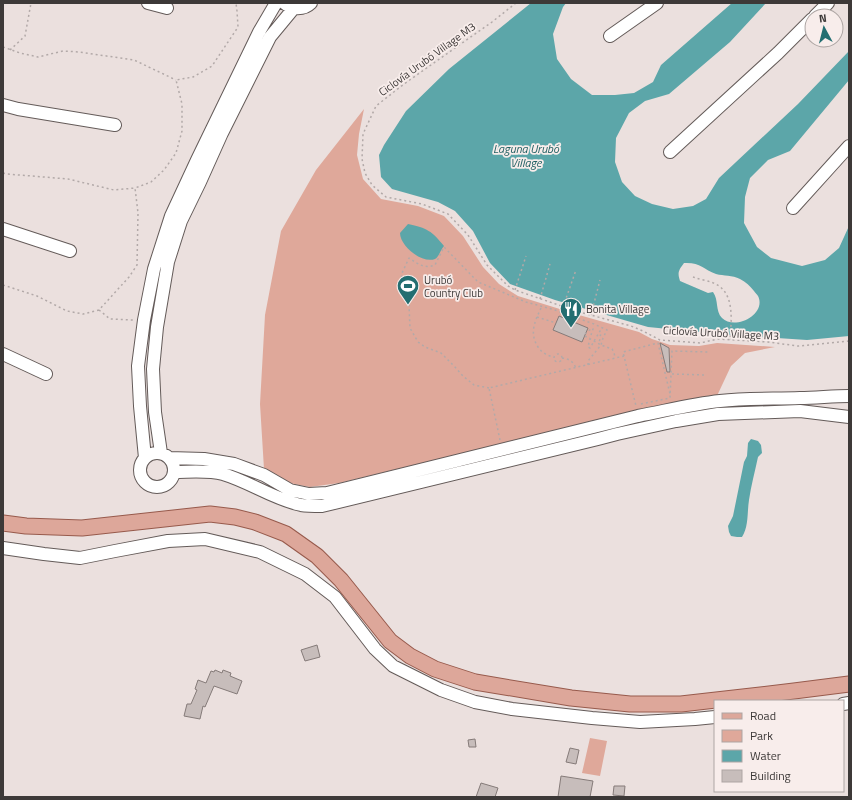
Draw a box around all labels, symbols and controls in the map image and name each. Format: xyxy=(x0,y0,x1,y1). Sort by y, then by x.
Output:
north arrow xyxy=(804,8,844,48)
text: N xyxy=(818,10,828,26)
street label: Ciclovía Urubó Village M3 xyxy=(375,18,479,100)
water label: Laguna Urubó Village xyxy=(493,139,560,172)
place label: Urubó Country Club xyxy=(424,272,483,301)
sports icon: Urubó Country Club xyxy=(395,273,421,306)
restaurant icon: Bonita Village xyxy=(558,296,584,329)
place label: Bonita Village xyxy=(586,301,650,317)
street label: Ciclovía Urubó Village M3 xyxy=(663,322,779,344)
legend xyxy=(714,700,844,792)
text: Road xyxy=(750,706,776,725)
text: Park xyxy=(750,726,773,745)
text: Water xyxy=(750,746,781,765)
text: Building xyxy=(750,766,791,785)

